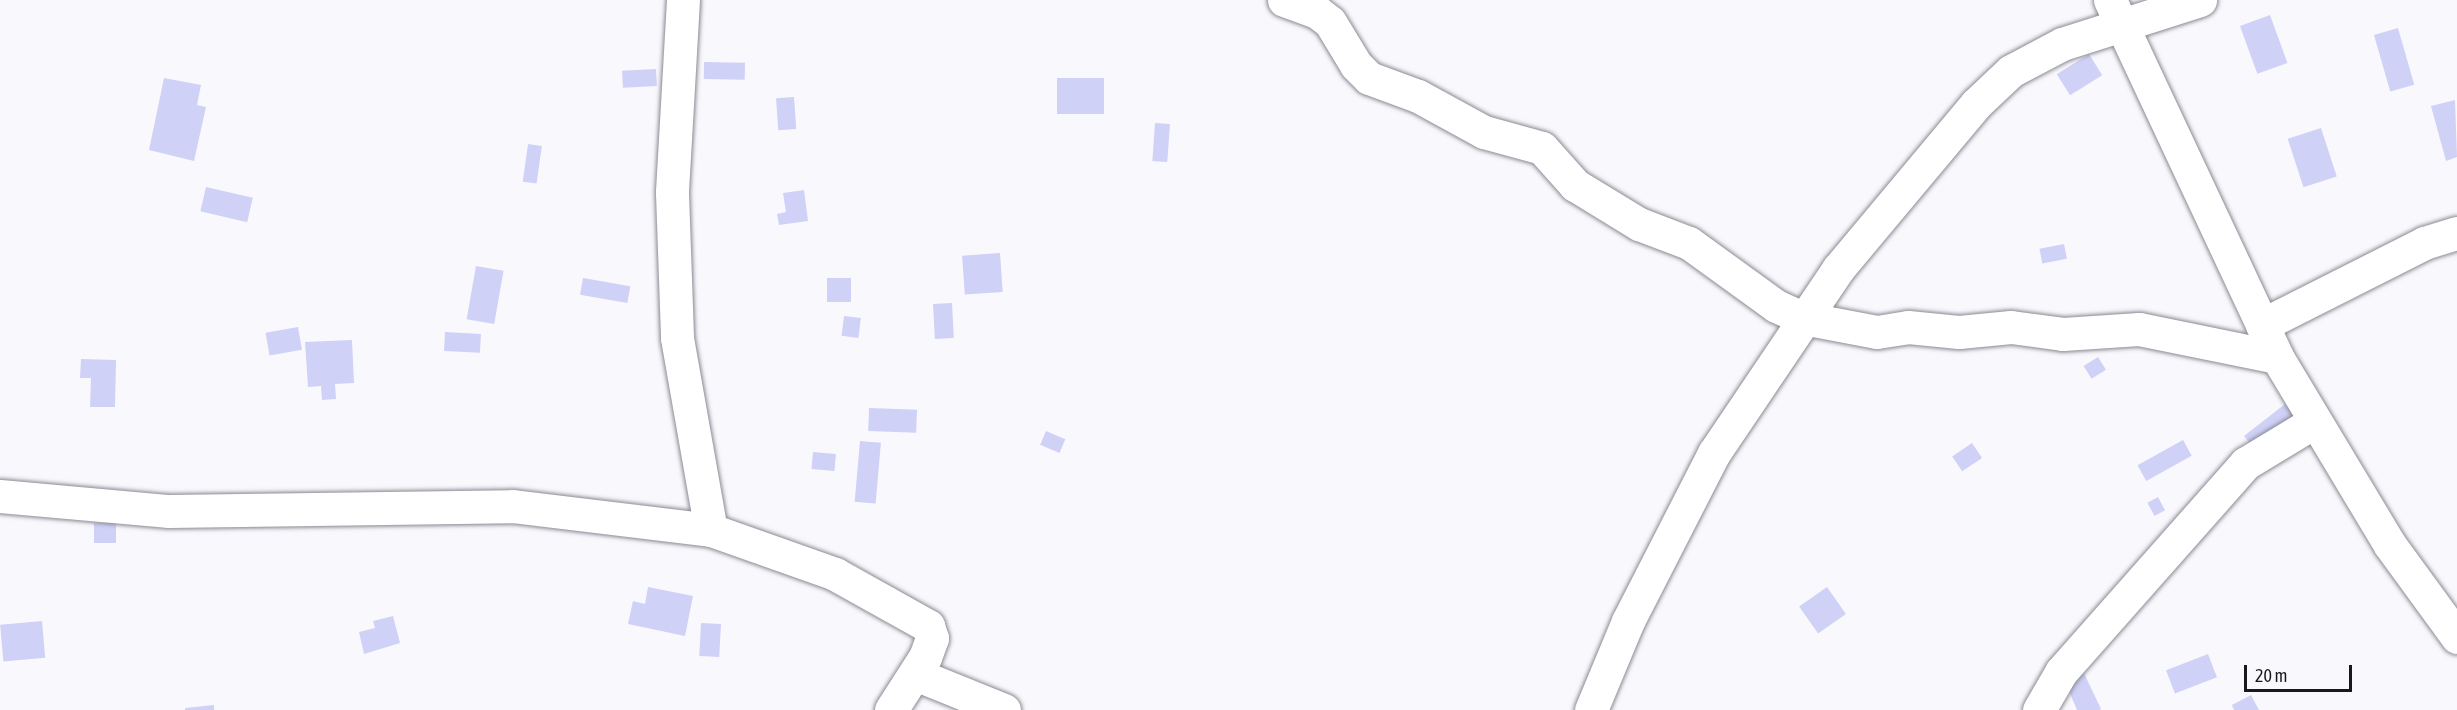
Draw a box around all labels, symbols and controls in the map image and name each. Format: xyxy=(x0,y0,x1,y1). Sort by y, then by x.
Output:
scale bar xyxy=(2247,653,2355,691)
text: 20 m xyxy=(2255,665,2287,686)

